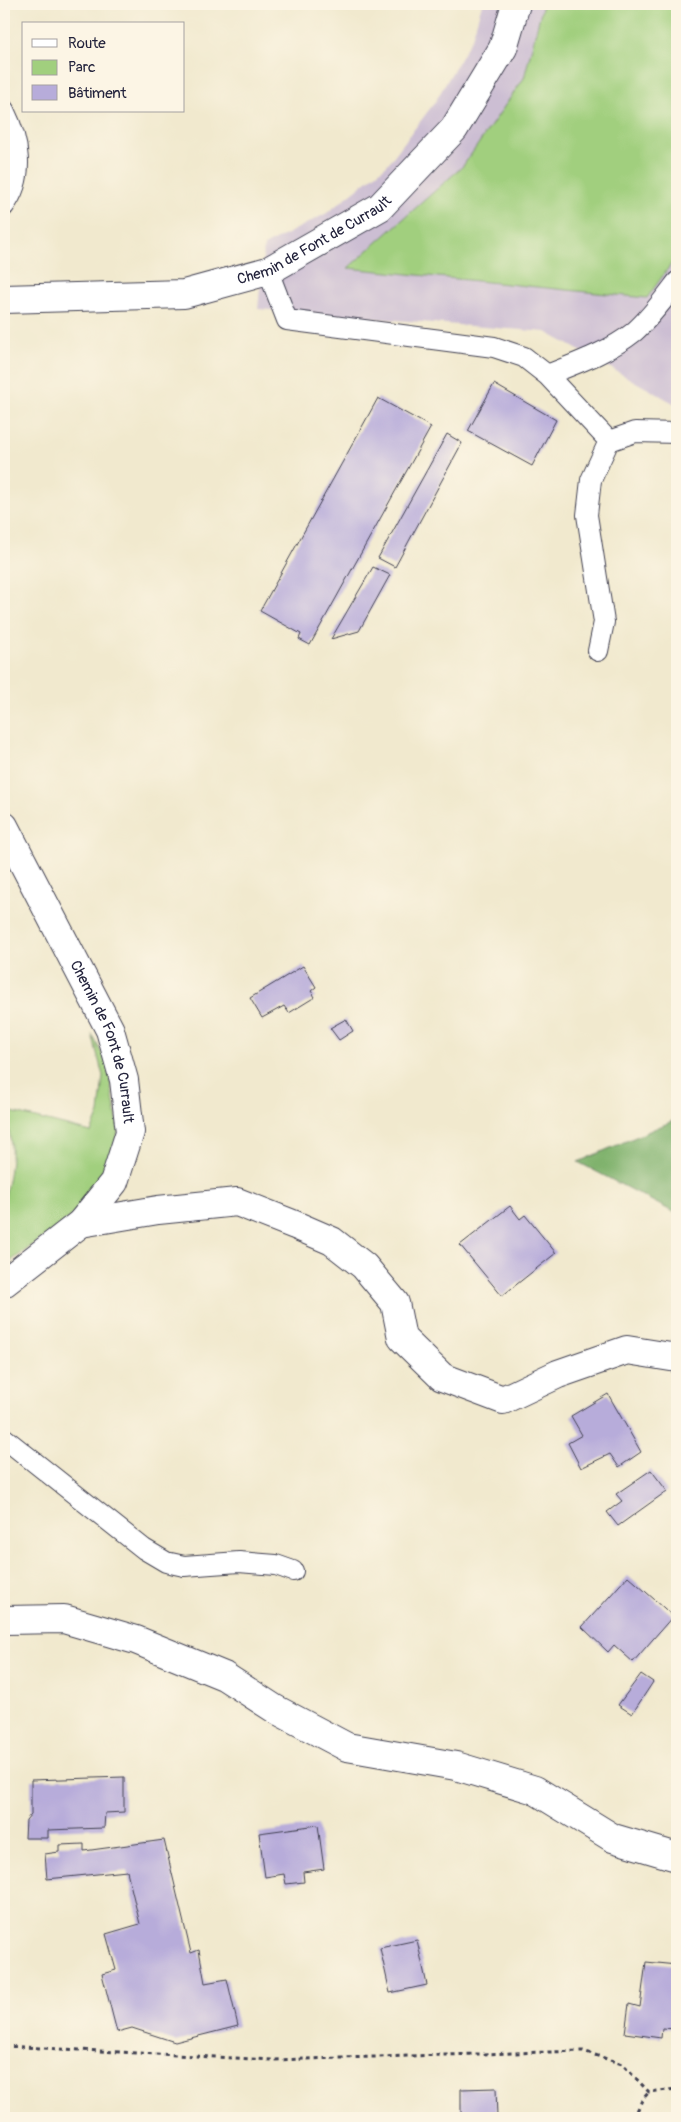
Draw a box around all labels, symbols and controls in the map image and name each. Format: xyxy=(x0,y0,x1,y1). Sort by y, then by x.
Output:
legend xyxy=(22,22,185,112)
text: Route xyxy=(68,34,106,53)
text: Parc xyxy=(68,58,96,77)
text: Bâtiment xyxy=(68,84,128,103)
street label: Chemin de Font de Currault xyxy=(235,191,396,289)
street label: Chemin de Font de Currault xyxy=(65,957,138,1125)

